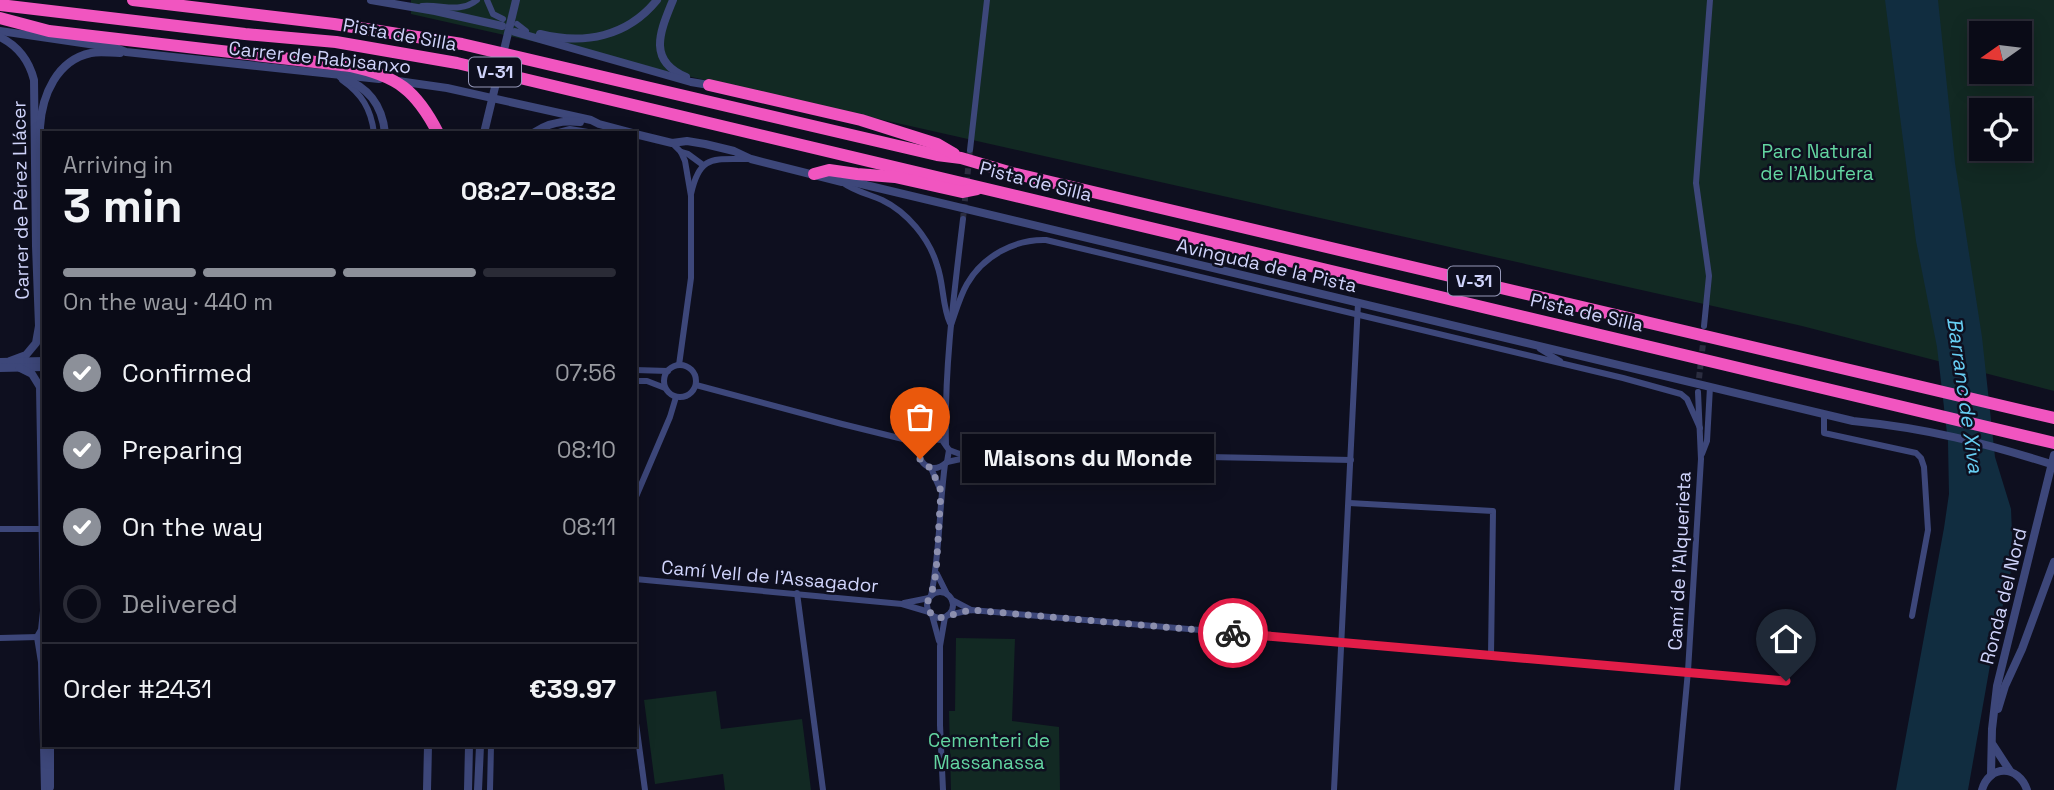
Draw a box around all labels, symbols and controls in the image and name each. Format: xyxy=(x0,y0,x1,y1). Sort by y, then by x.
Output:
street label: Pista de Silla xyxy=(341,12,459,57)
north arrow xyxy=(1969,21,2032,84)
map controls xyxy=(1969,21,2032,161)
street label: Carrer de Rabisanxo xyxy=(227,35,412,80)
road number: V-31 xyxy=(469,58,521,86)
button: locate xyxy=(1969,98,2032,161)
street label: Carrer de Pérez Llácer xyxy=(6,100,35,300)
park label: Parc Natural de l'Albufera xyxy=(1760,139,1874,186)
text: Arriving in xyxy=(63,150,173,180)
street label: Pista de Silla xyxy=(977,155,1095,208)
text: 08:27–08:32 xyxy=(461,174,616,208)
text: 3 min xyxy=(63,177,183,235)
street label: Avinguda de la Pista xyxy=(1174,233,1360,298)
road number: V-31 xyxy=(1448,267,1500,296)
text: On the way · 440 m xyxy=(63,287,273,317)
street label: Pista de Silla xyxy=(1528,287,1646,338)
water label: Barranc de Xiva xyxy=(1941,315,1990,476)
icon: check xyxy=(63,354,101,392)
text: Confirmed xyxy=(122,356,252,390)
text: 07:56 xyxy=(555,358,616,388)
pin xyxy=(890,387,950,459)
icon: bag xyxy=(901,398,939,436)
icon: check xyxy=(63,431,101,469)
text: Preparing xyxy=(122,433,243,467)
callout: Maisons du Monde xyxy=(962,434,1214,484)
text: 08:10 xyxy=(557,435,616,465)
text: Maisons du Monde xyxy=(983,443,1193,473)
street label: Camí de l'Alquerieta xyxy=(1662,471,1697,651)
icon: check xyxy=(63,508,101,546)
text: On the way xyxy=(122,510,263,544)
text: 08:11 xyxy=(562,512,616,542)
street label: Ronda del Nord xyxy=(1974,525,2033,667)
street label: Camí Vell de l'Assagador xyxy=(660,555,880,598)
text: Delivered xyxy=(122,587,238,621)
courier xyxy=(1198,598,1268,668)
pin xyxy=(1756,609,1816,681)
icon: bike xyxy=(1214,614,1252,652)
icon: home xyxy=(1767,620,1805,658)
text: Order #2431 xyxy=(63,672,212,706)
text: €39.97 xyxy=(529,672,616,706)
park label: Cementeri de Massanassa xyxy=(928,728,1050,775)

